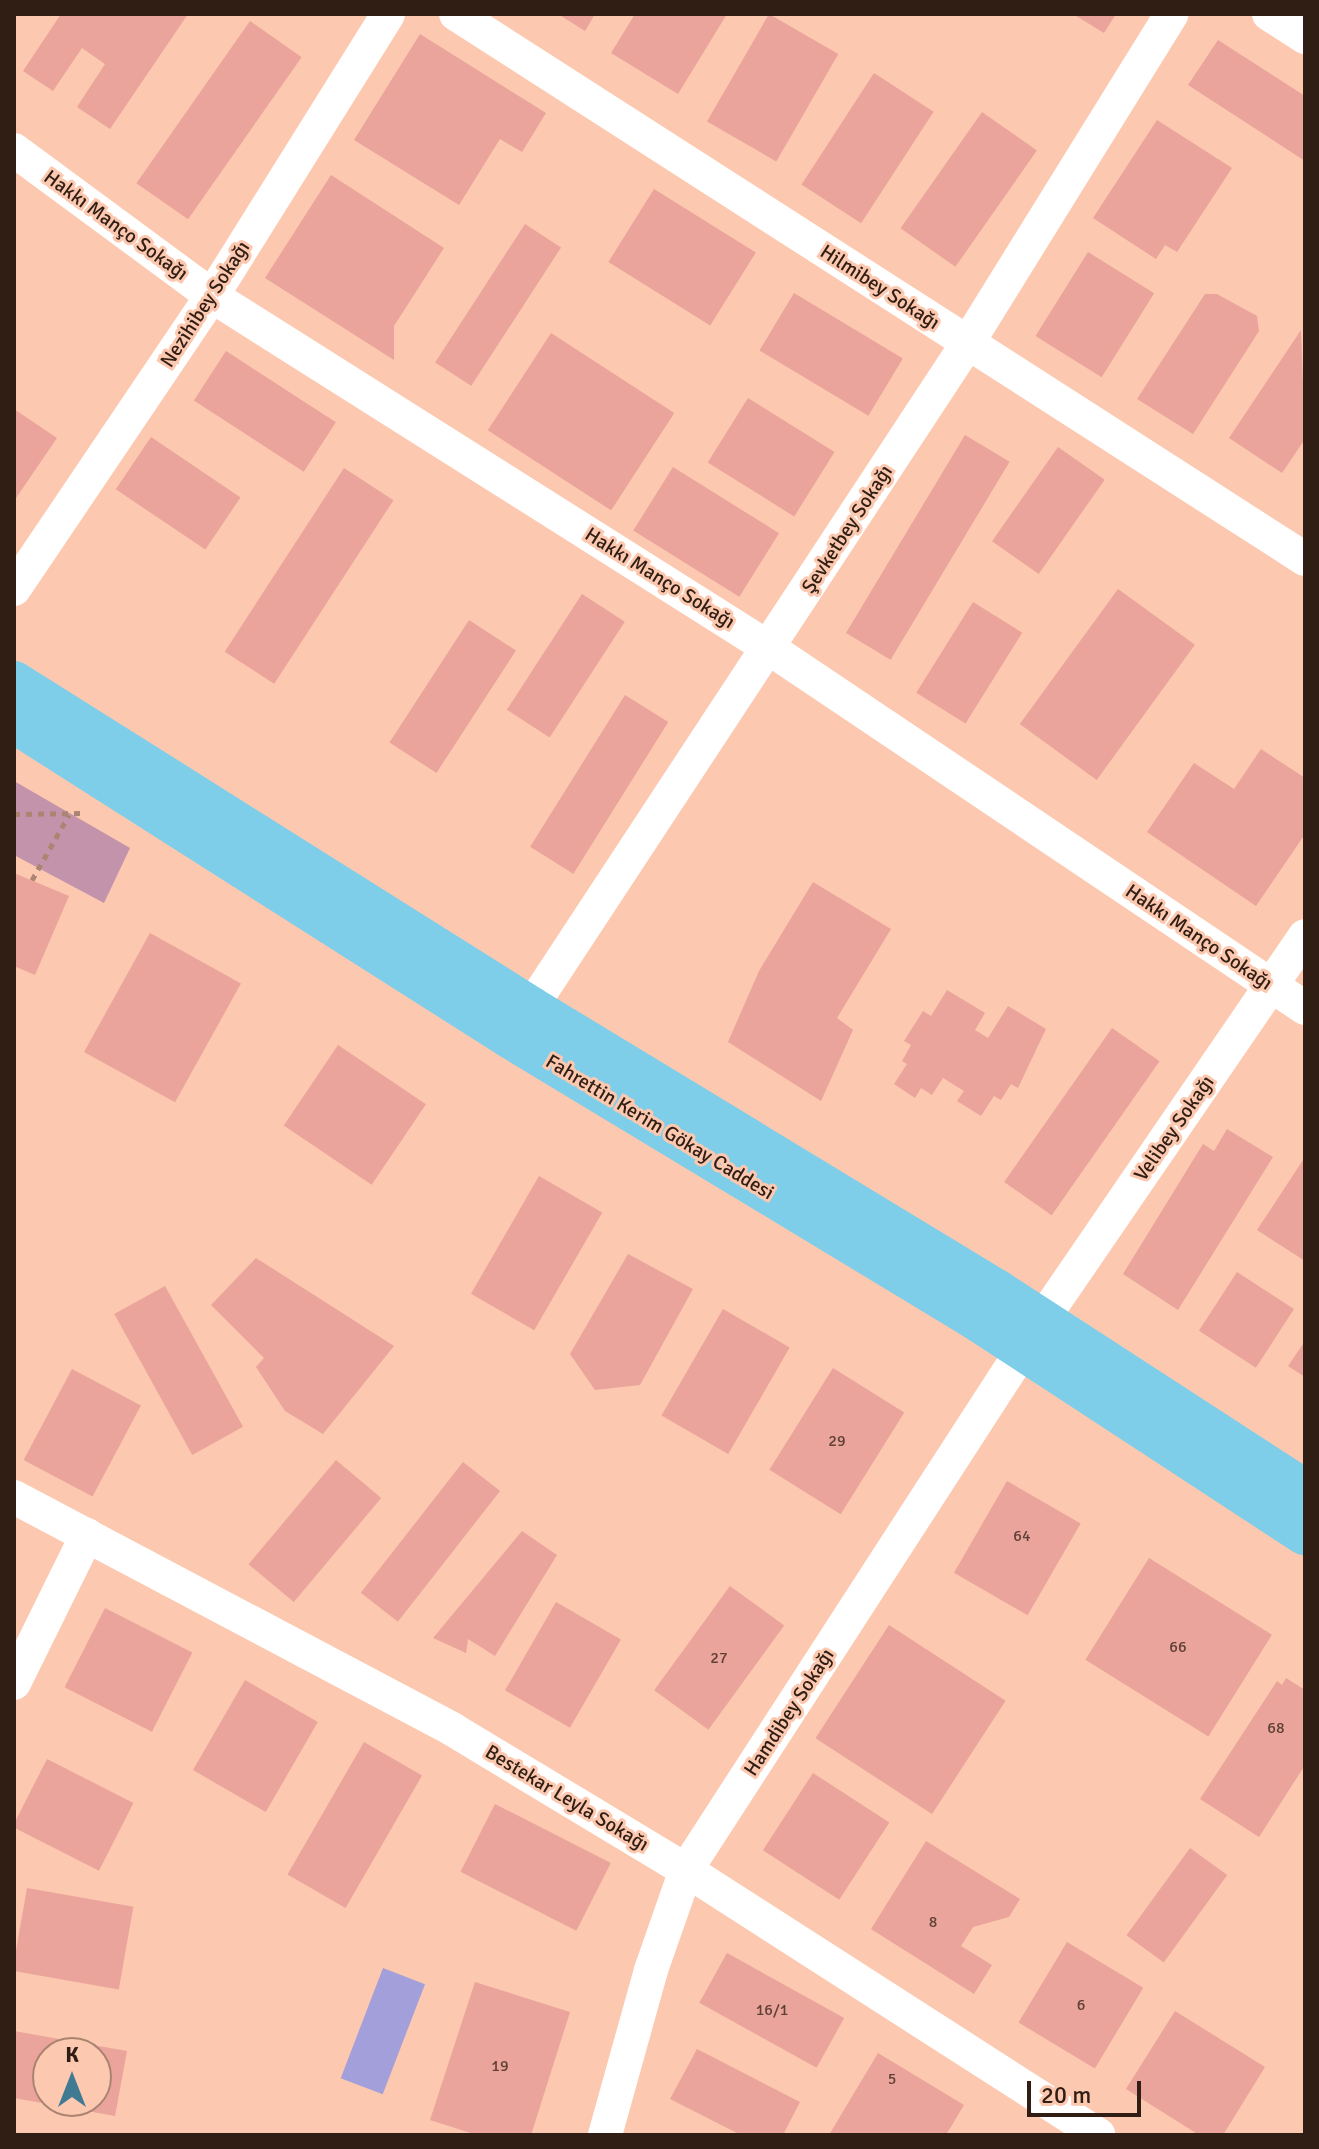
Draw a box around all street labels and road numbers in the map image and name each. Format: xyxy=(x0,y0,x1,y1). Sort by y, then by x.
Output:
street label: Hakkı Manço Sokağı xyxy=(39,165,193,285)
street label: Nezihibey Sokağı xyxy=(155,236,255,372)
street label: Hilmibey Sokağı xyxy=(816,239,944,335)
street label: Şevketbey Sokağı xyxy=(797,460,897,598)
street label: Hakkı Manço Sokağı xyxy=(581,522,739,634)
street label: Hakkı Manço Sokağı xyxy=(1121,879,1277,995)
street label: Fahrettin Kerim Gökay Caddesi xyxy=(541,1049,779,1205)
street label: Velibey Sokağı xyxy=(1129,1071,1219,1185)
street label: Hamdibey Sokağı xyxy=(739,1644,839,1780)
street label: Bestekar Leyla Sokağı xyxy=(481,1740,653,1856)

